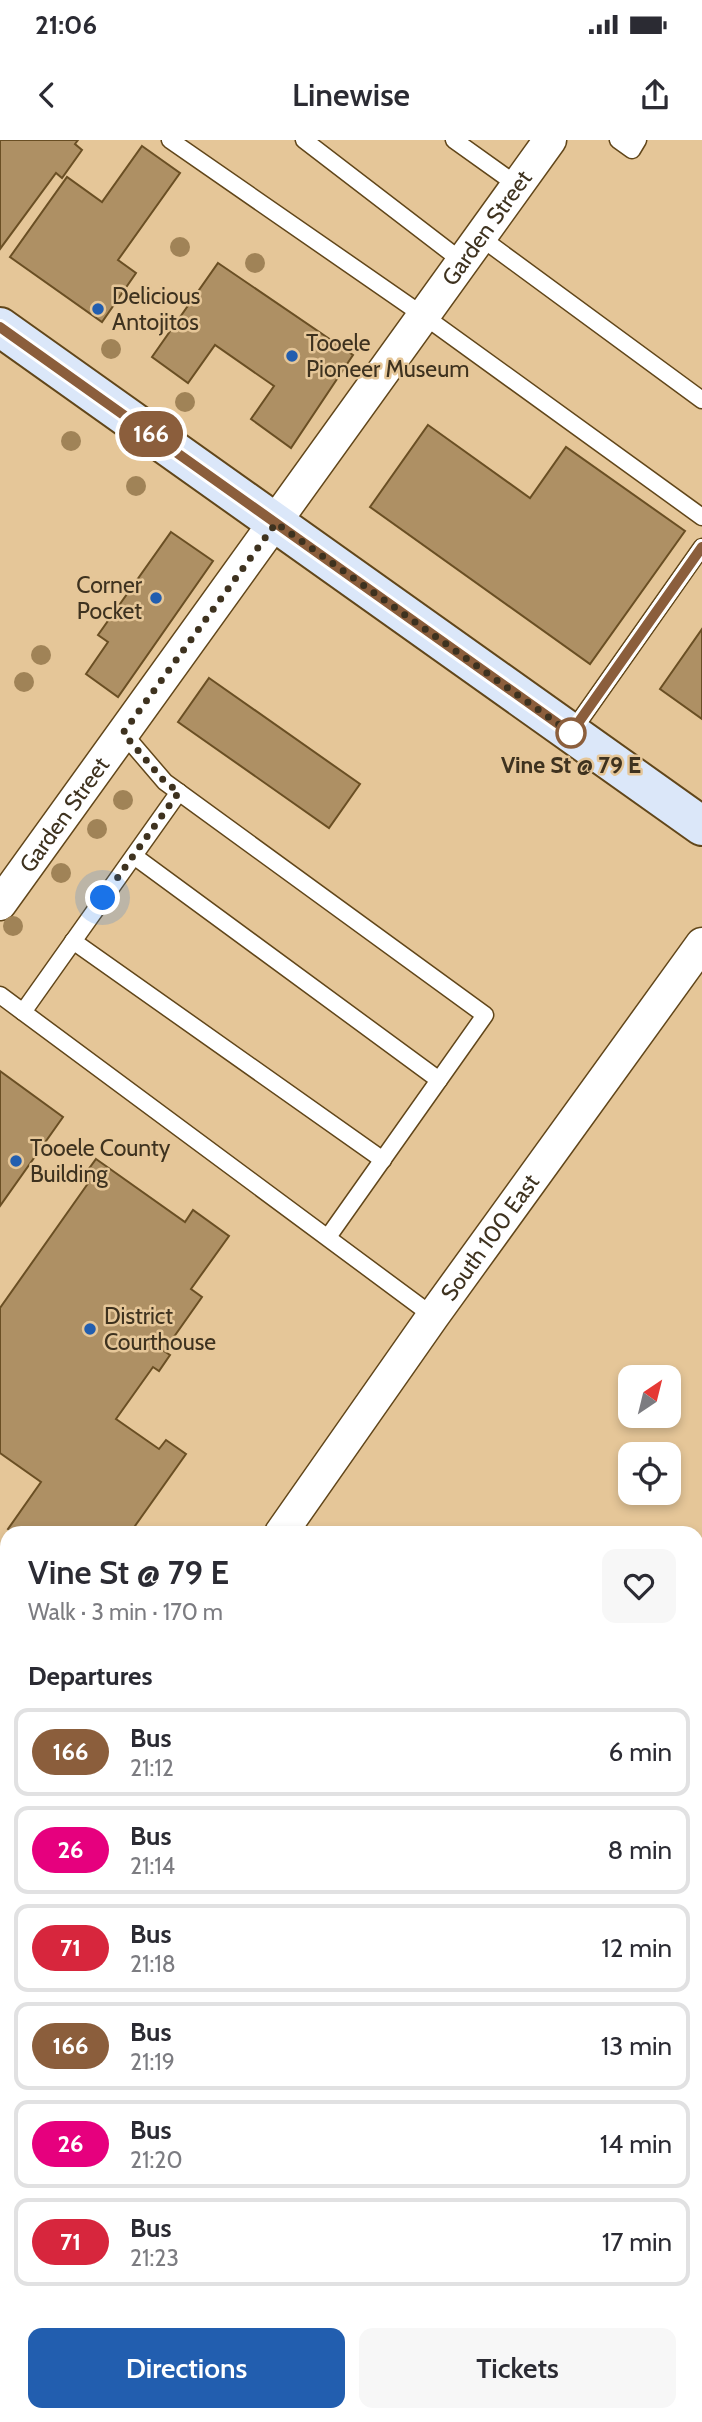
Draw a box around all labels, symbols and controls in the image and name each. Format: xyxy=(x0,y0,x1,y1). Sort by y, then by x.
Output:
text: 21:06 xyxy=(35,9,97,41)
text: Linewise xyxy=(292,75,410,114)
icon: back xyxy=(28,76,66,114)
icon: share xyxy=(636,76,674,114)
street label: Garden Street xyxy=(436,165,538,291)
place label: Delicious Antojitos xyxy=(112,282,200,336)
marker: Delicious Antojitos xyxy=(90,301,106,317)
place label: Tooele Pioneer Museum xyxy=(306,329,469,383)
marker: Tooele Pioneer Museum xyxy=(284,348,300,364)
line badge: 166 xyxy=(111,411,191,457)
text: 166 xyxy=(133,419,169,448)
place label: Corner Pocket xyxy=(76,571,143,625)
marker: Corner Pocket xyxy=(148,590,164,606)
marker: Vine St @ 79 E xyxy=(556,718,586,748)
street label: Garden Street xyxy=(13,751,115,878)
place label: Vine St @ 79 E xyxy=(501,751,641,779)
your location xyxy=(85,880,120,915)
place label: Tooele County Building xyxy=(30,1134,171,1188)
marker: Tooele County Building xyxy=(8,1153,24,1169)
street label: South 100 East xyxy=(435,1168,545,1306)
place label: District Courthouse xyxy=(104,1302,216,1356)
marker: District Courthouse xyxy=(82,1321,98,1337)
north arrow xyxy=(618,1365,681,1428)
map controls xyxy=(618,1365,681,1505)
button: locate xyxy=(618,1442,681,1505)
button: heart xyxy=(602,1549,676,1623)
text: Vine St @ 79 E xyxy=(28,1552,229,1592)
text: Walk · 3 min · 170 m xyxy=(28,1598,223,1626)
text: Departures xyxy=(28,1660,152,1692)
text: Bus xyxy=(130,1722,171,1754)
text: 6 min xyxy=(609,1736,672,1768)
text: 166 xyxy=(53,1737,88,1766)
text: 21:12 xyxy=(130,1754,174,1782)
text: Bus xyxy=(130,1820,171,1852)
text: 8 min xyxy=(608,1834,672,1866)
text: 26 xyxy=(57,1835,84,1864)
text: 21:14 xyxy=(130,1852,175,1880)
text: Bus xyxy=(130,1918,171,1950)
text: 12 min xyxy=(601,1932,672,1964)
text: 71 xyxy=(60,1933,81,1962)
text: 21:18 xyxy=(130,1950,176,1978)
text: Bus xyxy=(130,2016,171,2048)
text: 13 min xyxy=(601,2030,672,2062)
text: 166 xyxy=(53,2031,88,2060)
text: 21:19 xyxy=(130,2048,175,2076)
text: Bus xyxy=(130,2114,171,2146)
text: 14 min xyxy=(600,2128,672,2160)
text: 26 xyxy=(57,2129,84,2158)
text: 21:20 xyxy=(130,2146,182,2174)
text: Bus xyxy=(130,2212,171,2244)
text: 17 min xyxy=(602,2226,672,2258)
text: 71 xyxy=(60,2227,81,2256)
text: 21:23 xyxy=(130,2244,179,2272)
button: Directions xyxy=(28,2328,345,2408)
button: Tickets xyxy=(359,2328,676,2408)

